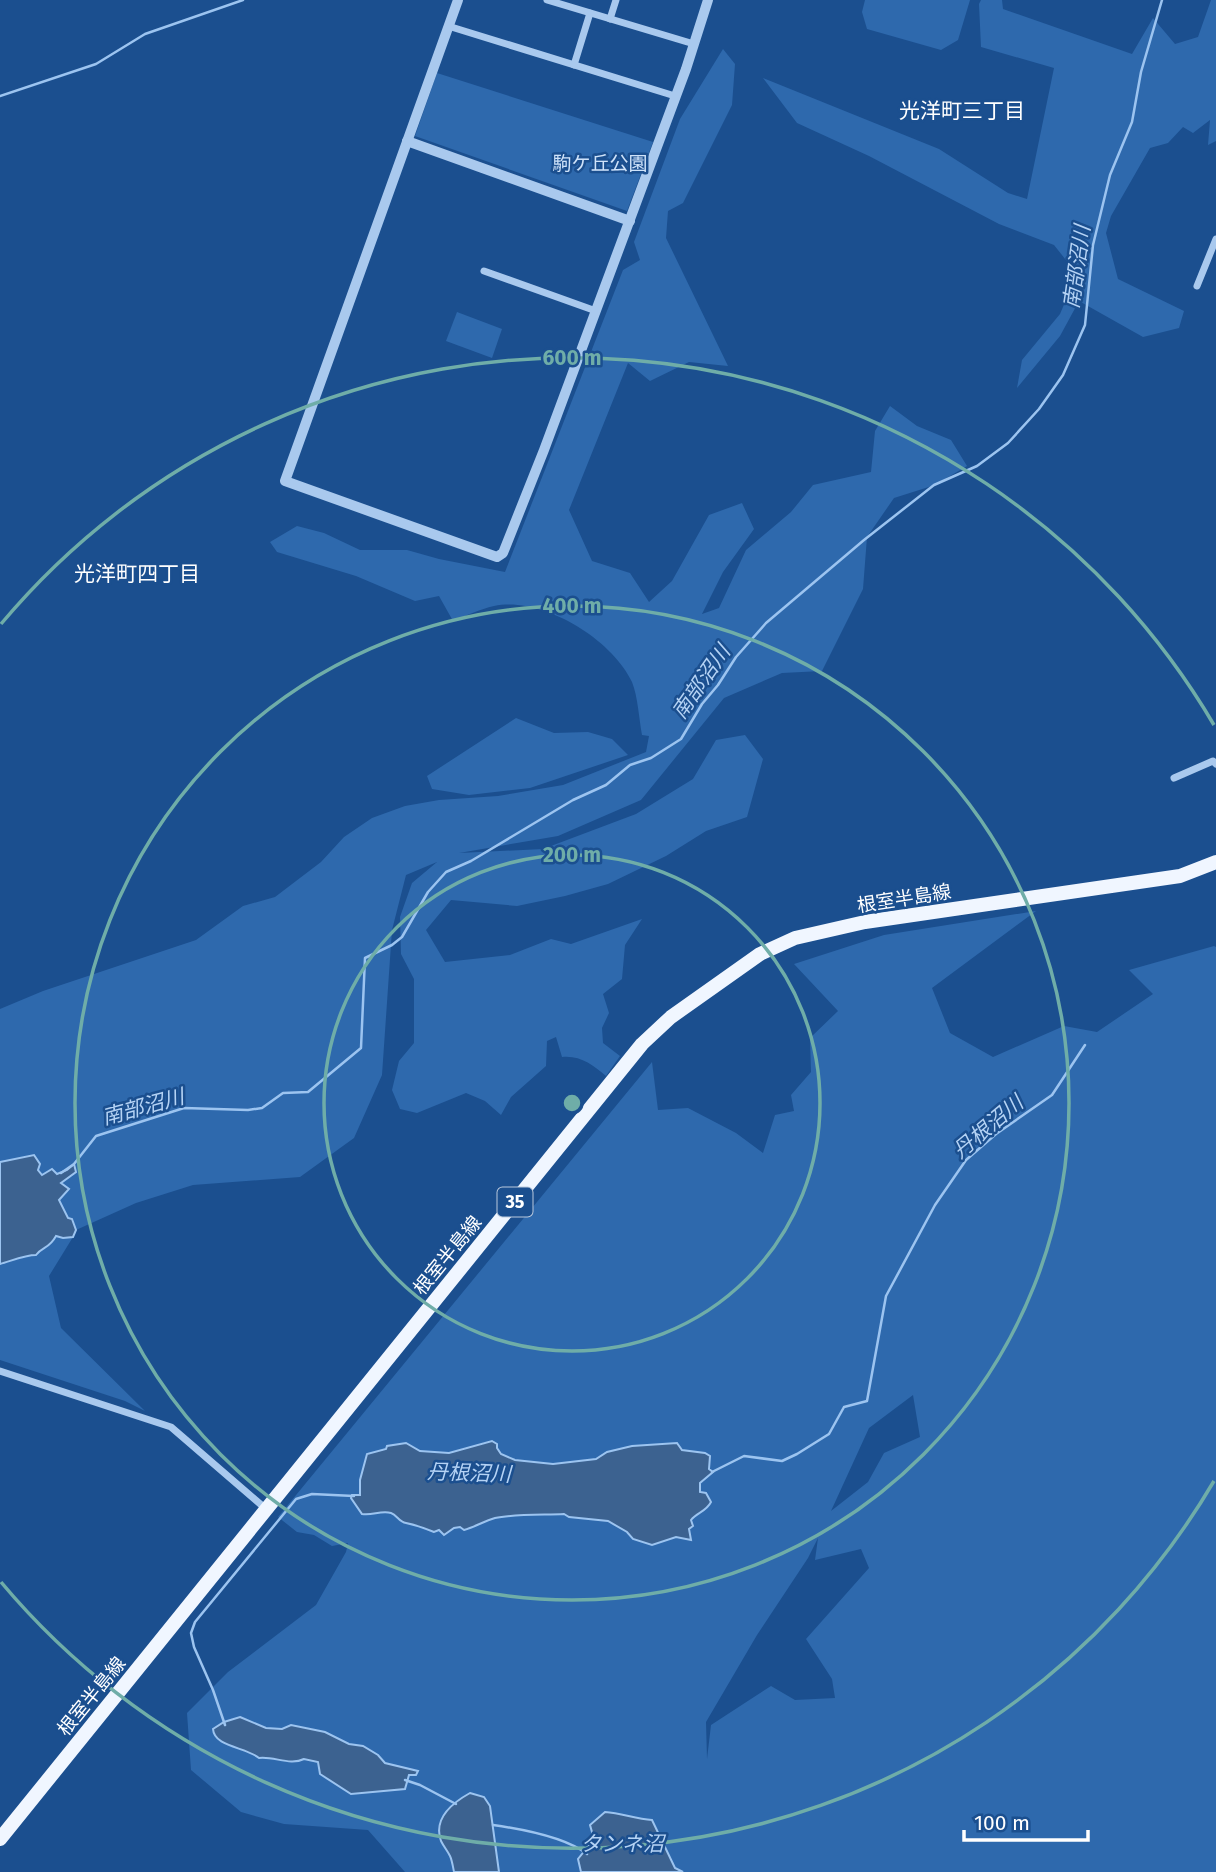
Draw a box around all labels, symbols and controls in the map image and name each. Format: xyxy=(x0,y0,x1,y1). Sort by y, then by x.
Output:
district label: 光洋町三丁目 xyxy=(899,98,1025,124)
park label: 駒ケ丘公園 xyxy=(552,152,648,175)
water label: 南部沼川 xyxy=(1058,222,1096,310)
text: 600 m xyxy=(542,345,602,371)
district label: 光洋町四丁目 xyxy=(74,561,200,587)
text: 400 m xyxy=(542,593,602,619)
water label: 南部沼川 xyxy=(666,639,737,724)
text: 200 m xyxy=(543,842,601,868)
street label: 根室半島線 xyxy=(855,880,953,917)
water label: 南部沼川 xyxy=(99,1083,189,1130)
water label: 丹根沼川 xyxy=(947,1089,1030,1164)
centre of rings xyxy=(560,1091,584,1115)
road number: 35 xyxy=(498,1188,532,1217)
street label: 根室半島線 xyxy=(409,1211,486,1299)
water label: 丹根沼川 xyxy=(427,1459,513,1488)
street label: 根室半島線 xyxy=(53,1652,130,1740)
scale bar xyxy=(964,1798,1088,1842)
text: 100 m xyxy=(974,1810,1030,1836)
water label: タンネ沼 xyxy=(580,1831,667,1857)

